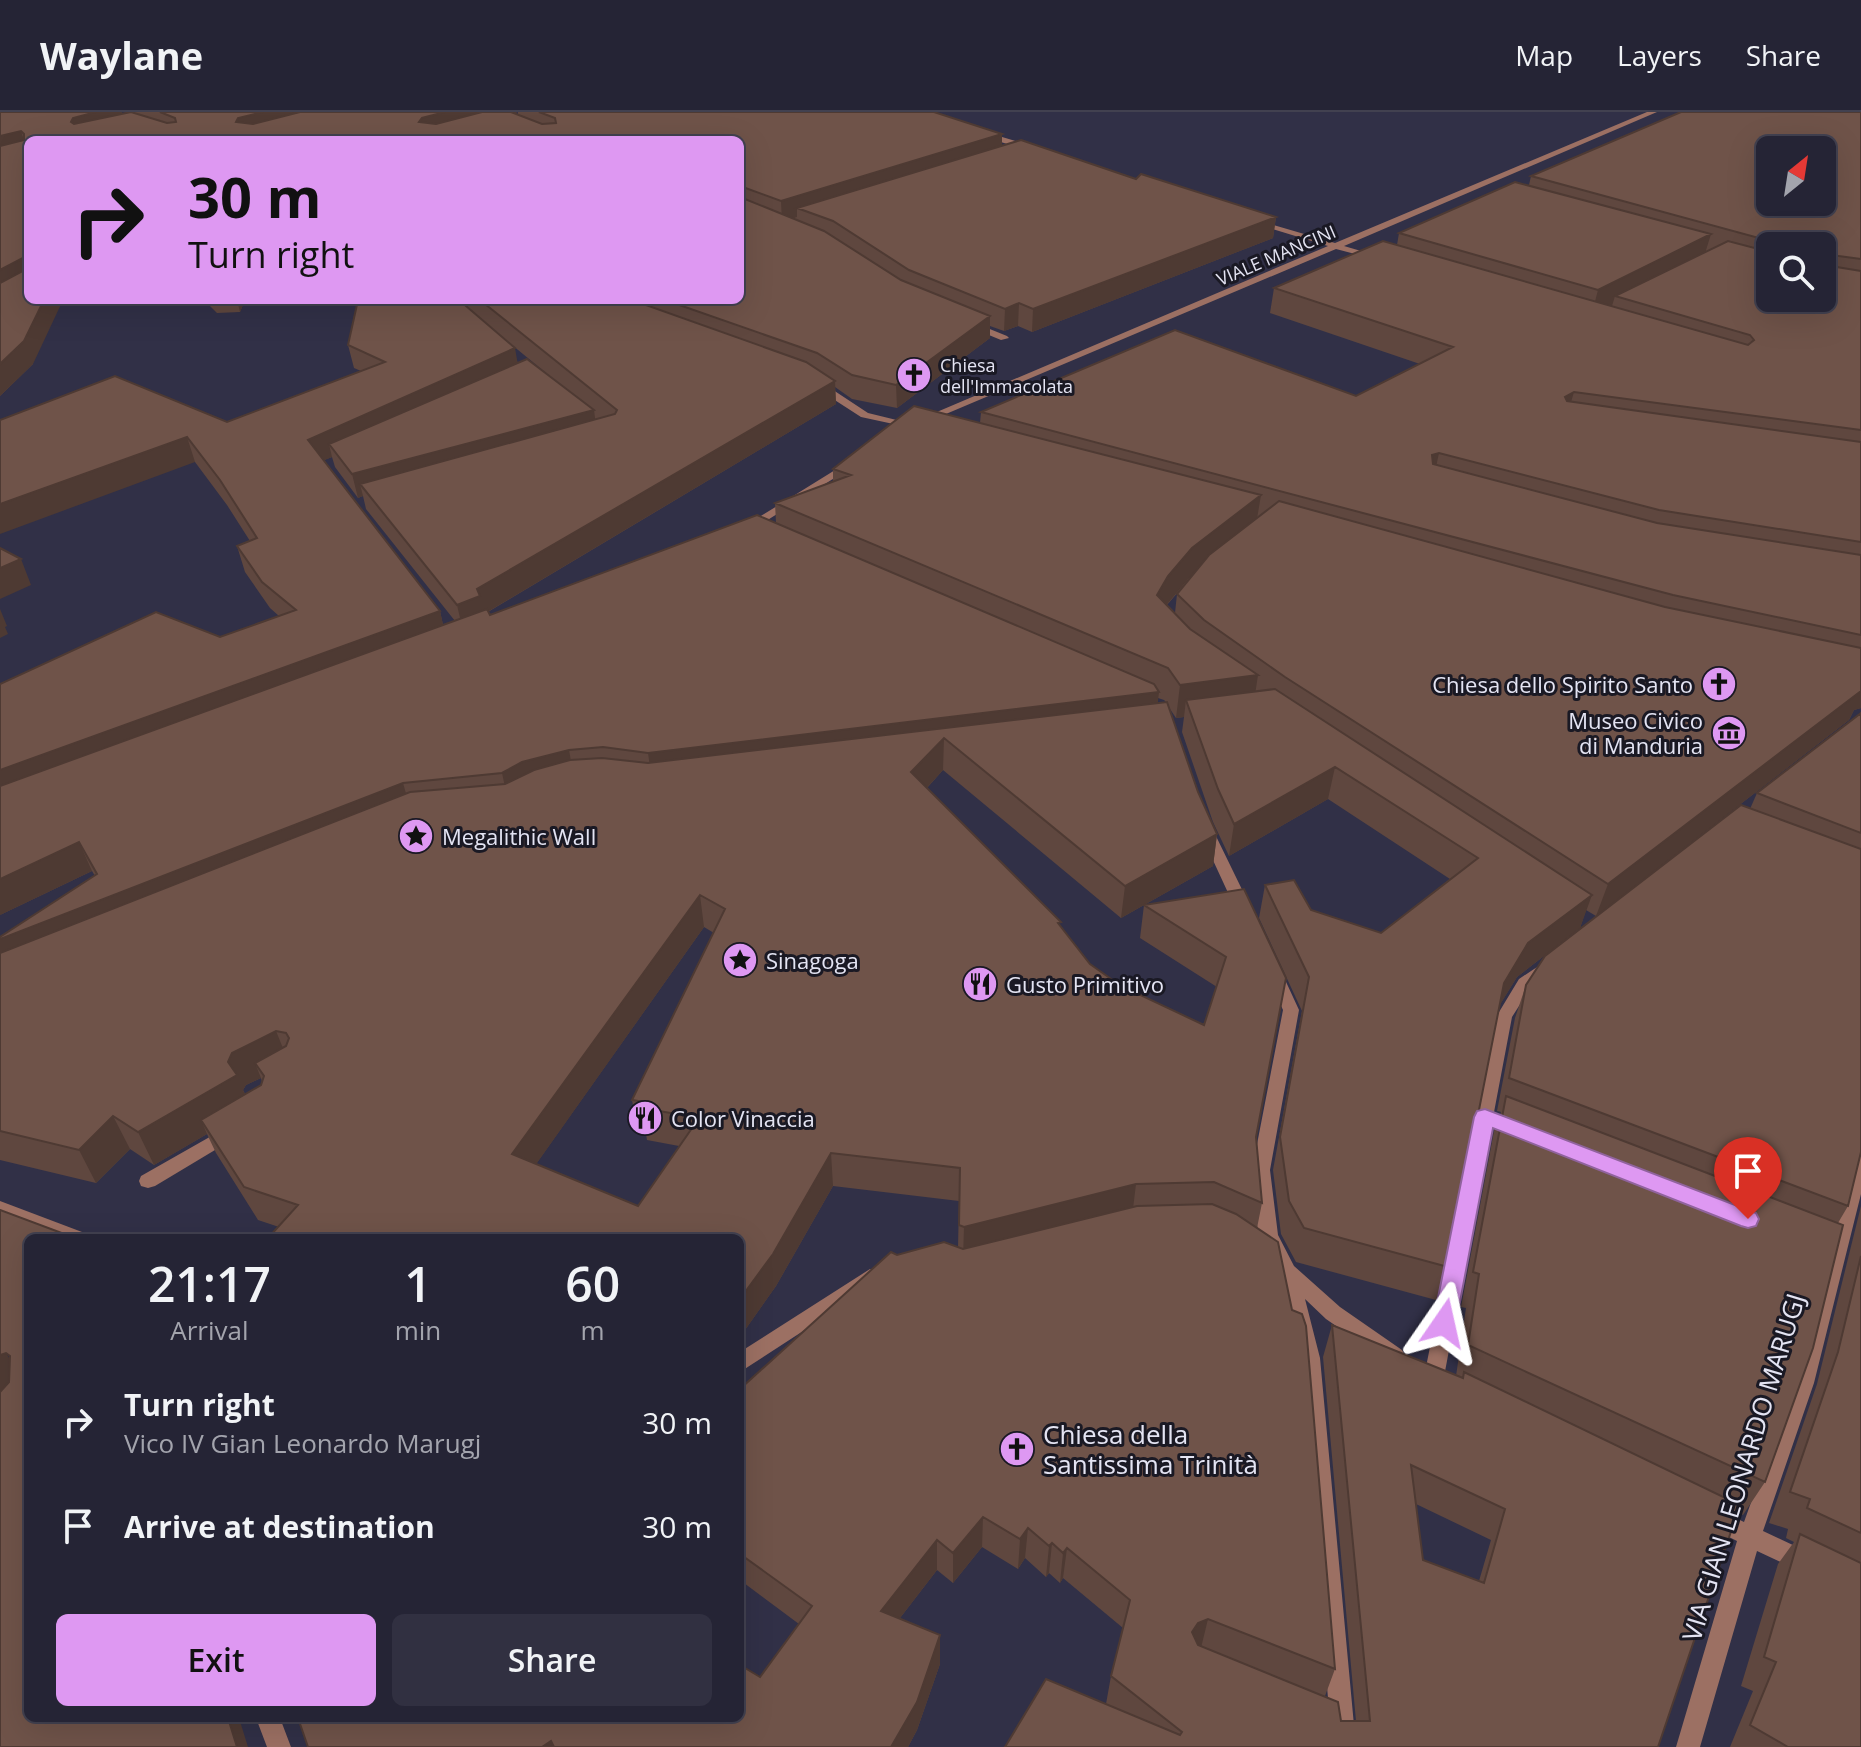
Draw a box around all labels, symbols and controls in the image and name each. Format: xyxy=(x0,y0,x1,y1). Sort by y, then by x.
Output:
text: Waylane xyxy=(40,29,203,81)
text: Map xyxy=(1515,36,1573,74)
text: Layers xyxy=(1617,36,1702,74)
text: Share xyxy=(1746,36,1821,74)
north arrow xyxy=(1756,136,1836,216)
map controls xyxy=(1756,136,1836,312)
text: 30 m xyxy=(188,158,322,234)
icon: right xyxy=(56,168,160,272)
street label: VIALE MANCINI xyxy=(1213,219,1339,291)
text: Turn right xyxy=(188,230,354,279)
button: search xyxy=(1756,232,1836,312)
place label: Chiesa dell'Immacolata xyxy=(940,353,1073,398)
church icon: Chiesa dell'Immacolata xyxy=(895,356,933,394)
church icon: Chiesa dello Spirito Santo xyxy=(1700,665,1738,703)
place label: Chiesa dello Spirito Santo xyxy=(1432,669,1693,699)
place label: Museo Civico di Manduria xyxy=(1568,705,1703,760)
museum icon: Museo Civico di Manduria xyxy=(1710,714,1748,752)
place icon: Megalithic Wall xyxy=(397,817,435,855)
place label: Megalithic Wall xyxy=(442,821,596,851)
place icon: Sinagoga xyxy=(721,941,759,979)
place label: Sinagoga xyxy=(766,945,859,975)
restaurant icon: Gusto Primitivo xyxy=(961,965,999,1003)
place label: Gusto Primitivo xyxy=(1006,969,1164,999)
restaurant icon: Color Vinaccia xyxy=(626,1099,664,1137)
place label: Color Vinaccia xyxy=(671,1103,815,1133)
pin xyxy=(1714,1137,1782,1219)
icon: arrive xyxy=(1726,1149,1770,1193)
text: 21:17 xyxy=(148,1251,271,1316)
text: 1 xyxy=(404,1251,432,1316)
text: 60 xyxy=(565,1251,620,1316)
position arrow xyxy=(1402,1281,1486,1365)
street label: VIA GIAN LEONARDO MARUGJ xyxy=(1673,1289,1813,1645)
text: Arrival xyxy=(170,1312,248,1348)
text: min xyxy=(395,1312,441,1348)
text: m xyxy=(581,1312,605,1348)
text: Turn right xyxy=(124,1384,275,1425)
icon: right xyxy=(56,1400,100,1444)
text: 30 m xyxy=(642,1402,712,1443)
place label: Chiesa della Santissima Trinità xyxy=(1043,1416,1258,1482)
text: Vico IV Gian Leonardo Marugj xyxy=(124,1425,481,1461)
church icon: Chiesa della Santissima Trinità xyxy=(998,1430,1036,1468)
icon: arrive xyxy=(56,1504,100,1548)
text: Arrive at destination xyxy=(124,1506,435,1547)
text: 30 m xyxy=(642,1506,712,1547)
button: Exit xyxy=(56,1614,376,1706)
button: Share xyxy=(392,1614,712,1706)

